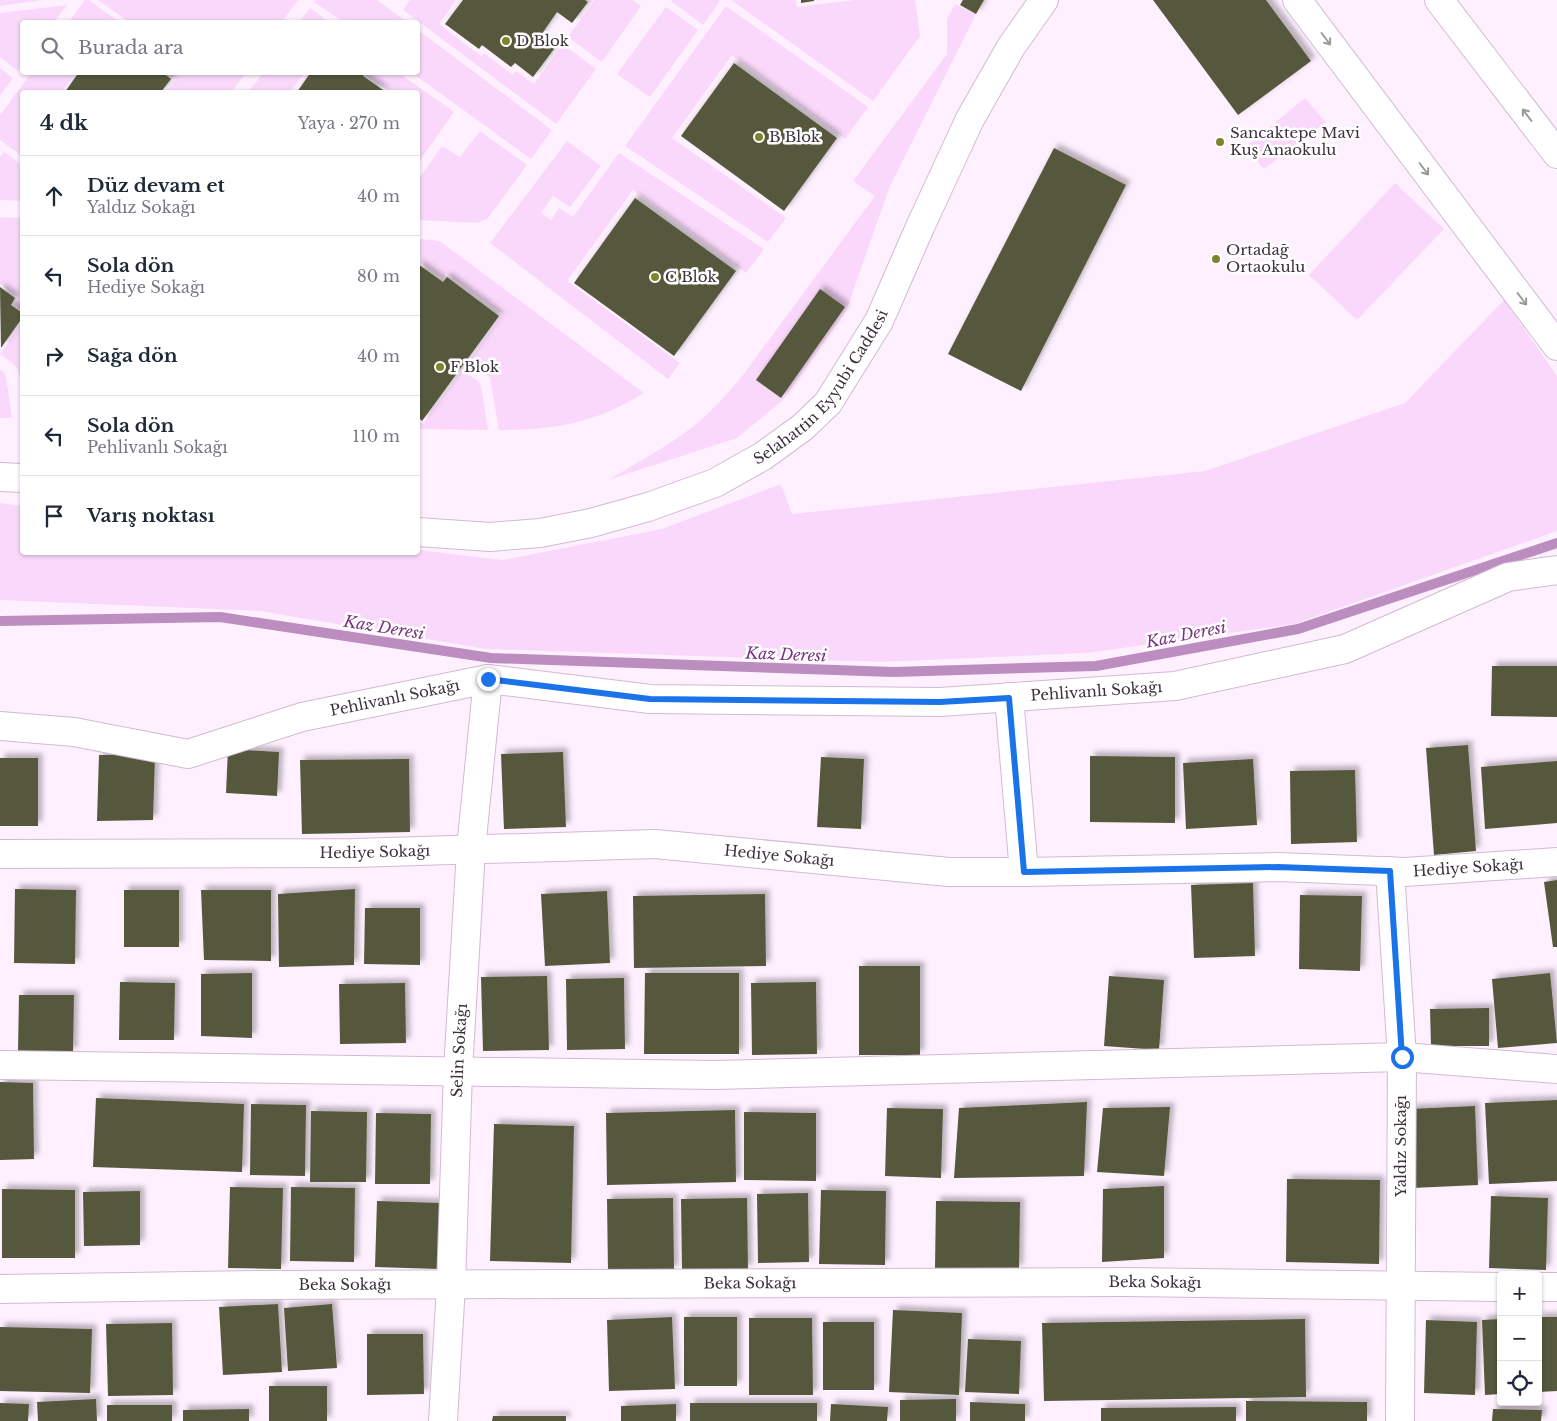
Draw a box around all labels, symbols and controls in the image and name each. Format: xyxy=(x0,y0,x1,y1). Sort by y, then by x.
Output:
search box xyxy=(20,20,420,75)
place label: D Blok xyxy=(516,31,570,50)
one-way arrow xyxy=(1321,32,1331,46)
icon: search xyxy=(38,34,66,62)
marker: D Blok xyxy=(500,35,512,47)
text: Burada ara xyxy=(78,36,184,59)
one-way arrow xyxy=(1522,109,1533,122)
text: 4 dk xyxy=(40,110,88,136)
text: Yaya · 270 m xyxy=(298,113,400,133)
place label: Sancaktepe Mavi Kuş Anaokulu xyxy=(1230,123,1360,159)
place label: B Blok xyxy=(769,127,821,146)
marker: B Blok xyxy=(753,131,765,143)
marker: Sancaktepe Mavi Kuş Anaokulu xyxy=(1214,136,1226,148)
one-way arrow xyxy=(1419,162,1429,176)
text: Düz devam et xyxy=(87,174,225,197)
icon: ahead xyxy=(40,182,68,210)
text: 40 m xyxy=(357,186,400,206)
text: Yaldız Sokağı xyxy=(87,197,196,217)
place label: Ortadağ Ortaokulu xyxy=(1226,240,1305,276)
marker: Ortadağ Ortaokulu xyxy=(1210,253,1222,265)
text: Sola dön xyxy=(87,254,174,277)
icon: left xyxy=(40,262,68,290)
text: 80 m xyxy=(357,266,400,286)
place label: C Blok xyxy=(665,267,718,286)
marker: C Blok xyxy=(649,271,661,283)
text: Hediye Sokağı xyxy=(87,277,205,297)
one-way arrow xyxy=(1516,292,1527,305)
street label: Selahattin Eyyubi Caddesi xyxy=(750,307,892,469)
icon: right xyxy=(40,342,68,370)
text: Sağa dön xyxy=(87,344,178,367)
text: 40 m xyxy=(357,346,400,366)
place label: F Blok xyxy=(450,357,500,376)
marker: F Blok xyxy=(434,361,446,373)
text: Sola dön xyxy=(87,414,174,437)
icon: left xyxy=(40,422,68,450)
text: 110 m xyxy=(353,426,400,446)
text: Pehlivanlı Sokağı xyxy=(87,437,228,457)
icon: arrive xyxy=(40,502,68,530)
text: Varış noktası xyxy=(87,504,215,527)
water label: Kaz Deresi xyxy=(341,611,426,643)
water label: Kaz Deresi xyxy=(1143,616,1228,652)
water label: Kaz Deresi xyxy=(744,643,827,665)
route end xyxy=(477,668,500,691)
street label: Pehlivanlı Sokağı xyxy=(328,675,461,720)
street label: Pehlivanlı Sokağı xyxy=(1030,677,1163,705)
street label: Hediye Sokağı xyxy=(320,841,431,862)
street label: Hediye Sokağı xyxy=(723,841,835,870)
street label: Hediye Sokağı xyxy=(1412,854,1524,880)
street label: Selin Sokağı xyxy=(447,1003,471,1098)
route start xyxy=(1391,1046,1414,1069)
street label: Yaldız Sokağı xyxy=(1391,1095,1410,1198)
map controls xyxy=(1497,1271,1542,1406)
button: + xyxy=(1497,1271,1542,1316)
street label: Beka Sokağı xyxy=(1108,1272,1202,1292)
street label: Beka Sokağı xyxy=(703,1273,797,1292)
street label: Beka Sokağı xyxy=(298,1275,392,1294)
button: − xyxy=(1497,1316,1542,1361)
button: locate xyxy=(1497,1361,1542,1406)

